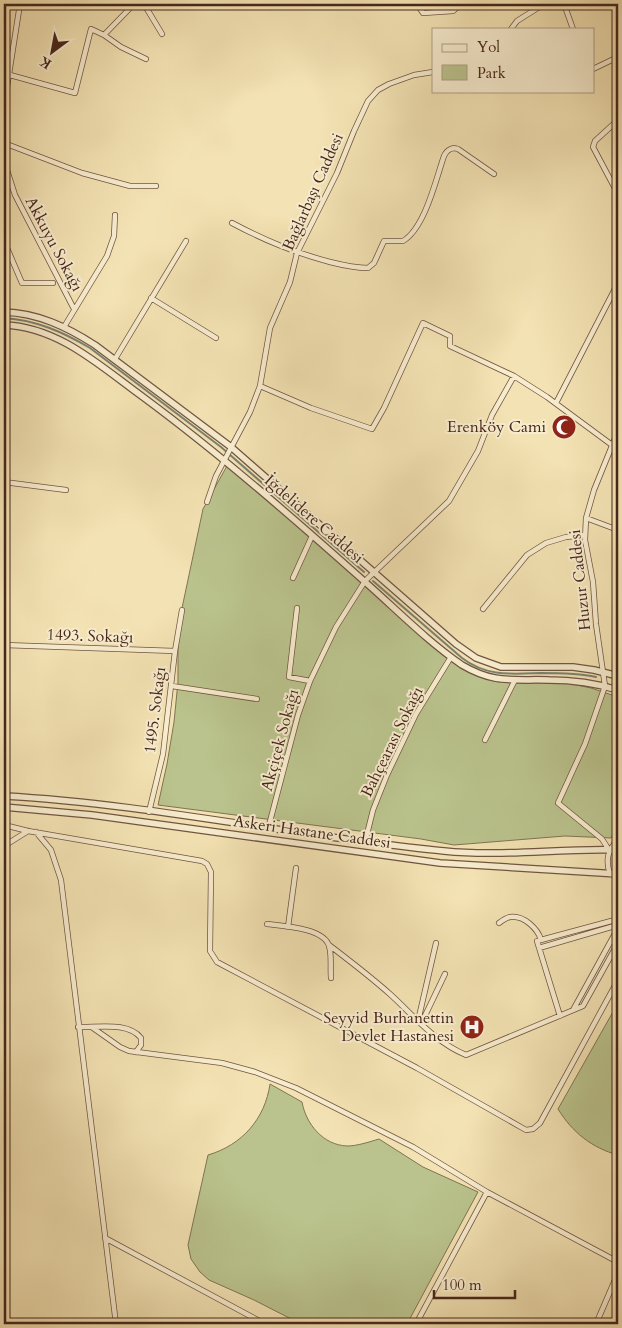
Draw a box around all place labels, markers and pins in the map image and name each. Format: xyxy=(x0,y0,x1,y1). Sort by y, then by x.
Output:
mosque icon: Erenköy Cami xyxy=(551,414,577,440)
place label: Erenköy Cami xyxy=(447,416,546,438)
place label: Seyyid Burhanettin Devlet Hastanesi xyxy=(323,1007,454,1047)
hospital icon: Seyyid Burhanettin Devlet Hastanesi xyxy=(459,1014,485,1040)

